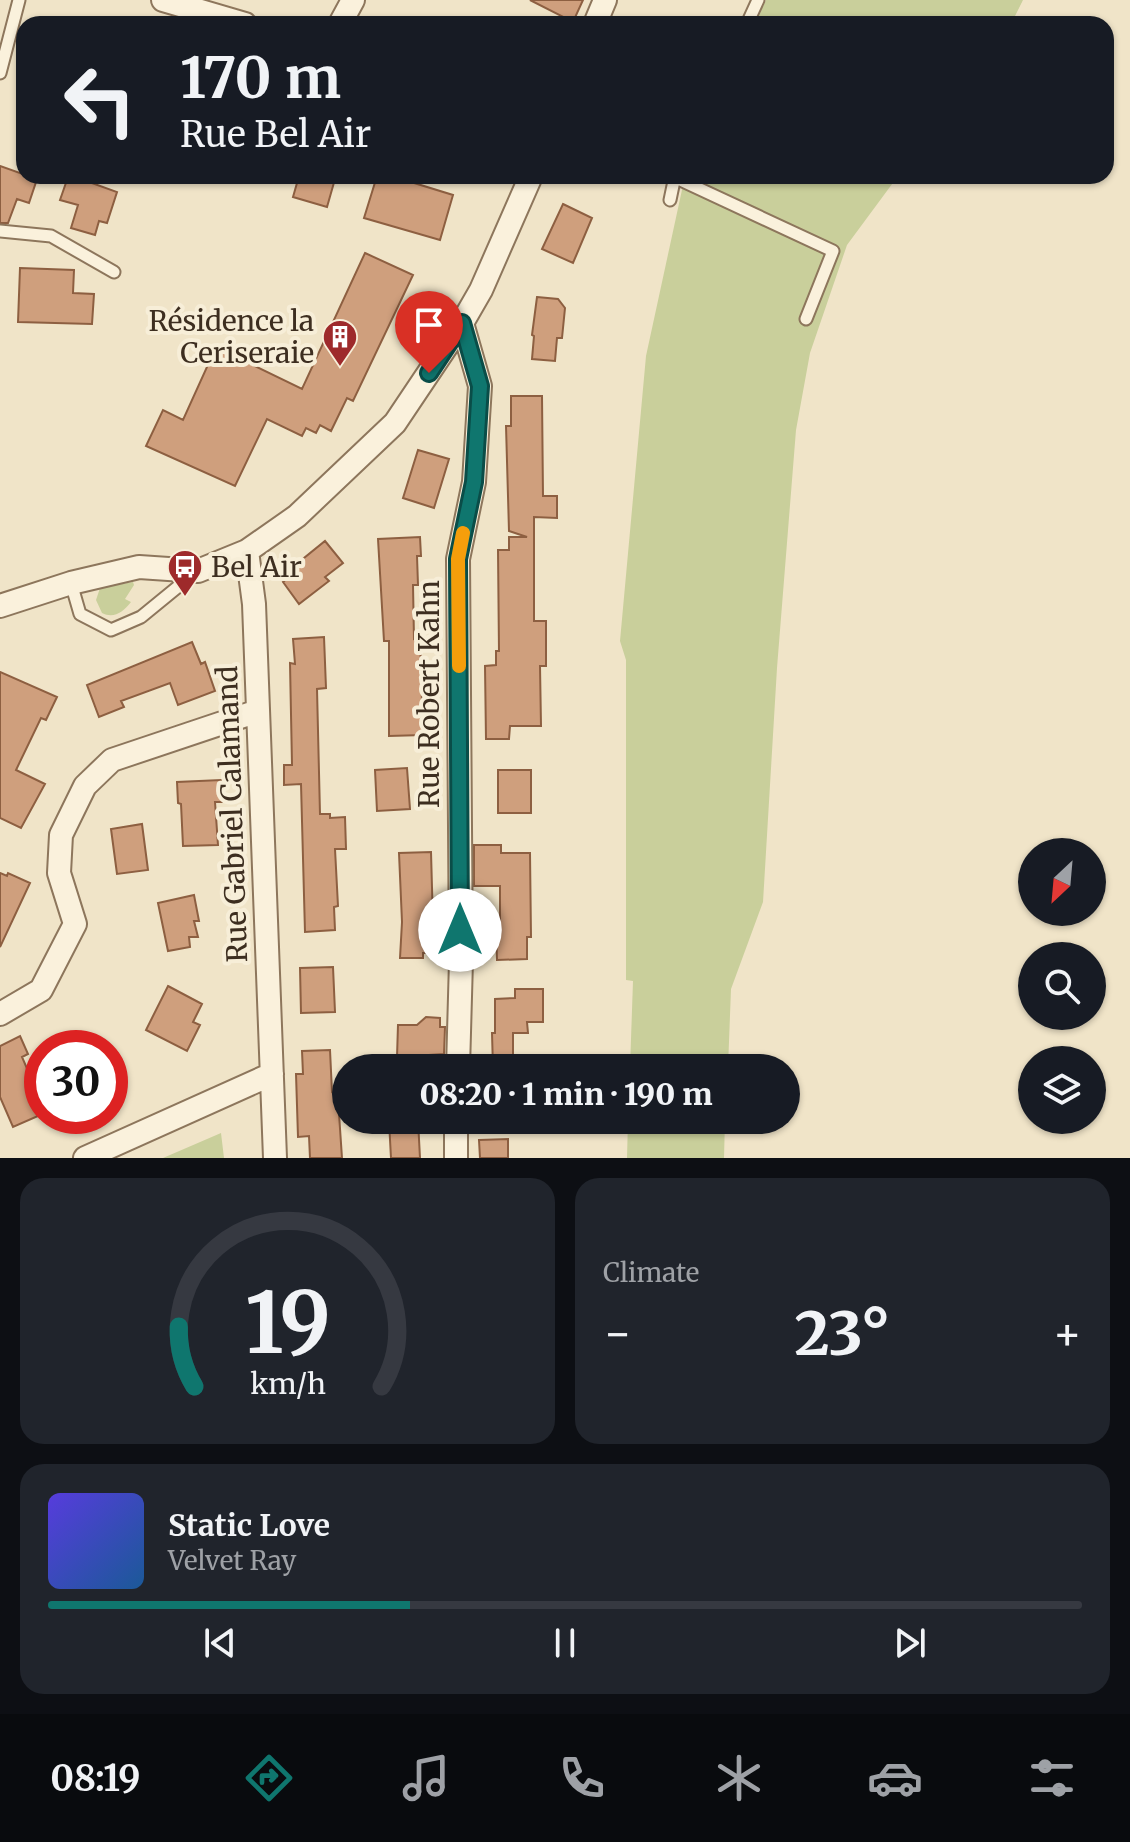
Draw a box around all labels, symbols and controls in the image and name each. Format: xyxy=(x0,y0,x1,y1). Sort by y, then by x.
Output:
text: 170 m xyxy=(180,43,341,113)
icon: left xyxy=(48,48,152,152)
text: Rue Bel Air xyxy=(180,112,371,157)
pin xyxy=(395,291,463,373)
place label: Résidence la Ceriseraie xyxy=(148,303,314,371)
icon: arrive xyxy=(407,303,451,347)
building icon: Résidence la Ceriseraie xyxy=(321,318,359,368)
bus stop icon: Bel Air xyxy=(166,548,204,598)
place label: Bel Air xyxy=(211,549,302,585)
street label: Rue Robert Kahn xyxy=(411,580,447,808)
street label: Rue Gabriel Calamand xyxy=(209,665,255,963)
north arrow xyxy=(1018,838,1106,926)
map controls xyxy=(1018,838,1106,1134)
position arrow xyxy=(418,888,502,972)
button: search xyxy=(1018,942,1106,1030)
speed limit sign: 30 xyxy=(24,1030,128,1134)
button: layers xyxy=(1018,1046,1106,1134)
text: 08:20 · 1 min · 190 m xyxy=(419,1075,713,1113)
text: Climate xyxy=(603,1256,699,1289)
text: 19 xyxy=(245,1271,330,1376)
text: 23° xyxy=(795,1296,890,1371)
text: − xyxy=(603,1306,632,1361)
text: + xyxy=(1053,1306,1082,1361)
text: km/h xyxy=(250,1366,325,1402)
text: Static Love xyxy=(168,1506,330,1544)
text: Velvet Ray xyxy=(168,1544,296,1577)
icon: previous xyxy=(198,1621,242,1665)
icon: pause xyxy=(543,1621,587,1665)
icon: next xyxy=(888,1621,932,1665)
icon: directions xyxy=(241,1750,297,1806)
icon: music xyxy=(398,1750,454,1806)
icon: phone xyxy=(554,1750,610,1806)
icon: climate xyxy=(711,1750,767,1806)
icon: car xyxy=(867,1750,923,1806)
icon: filters xyxy=(1024,1750,1080,1806)
text: 08:19 xyxy=(50,1756,141,1801)

